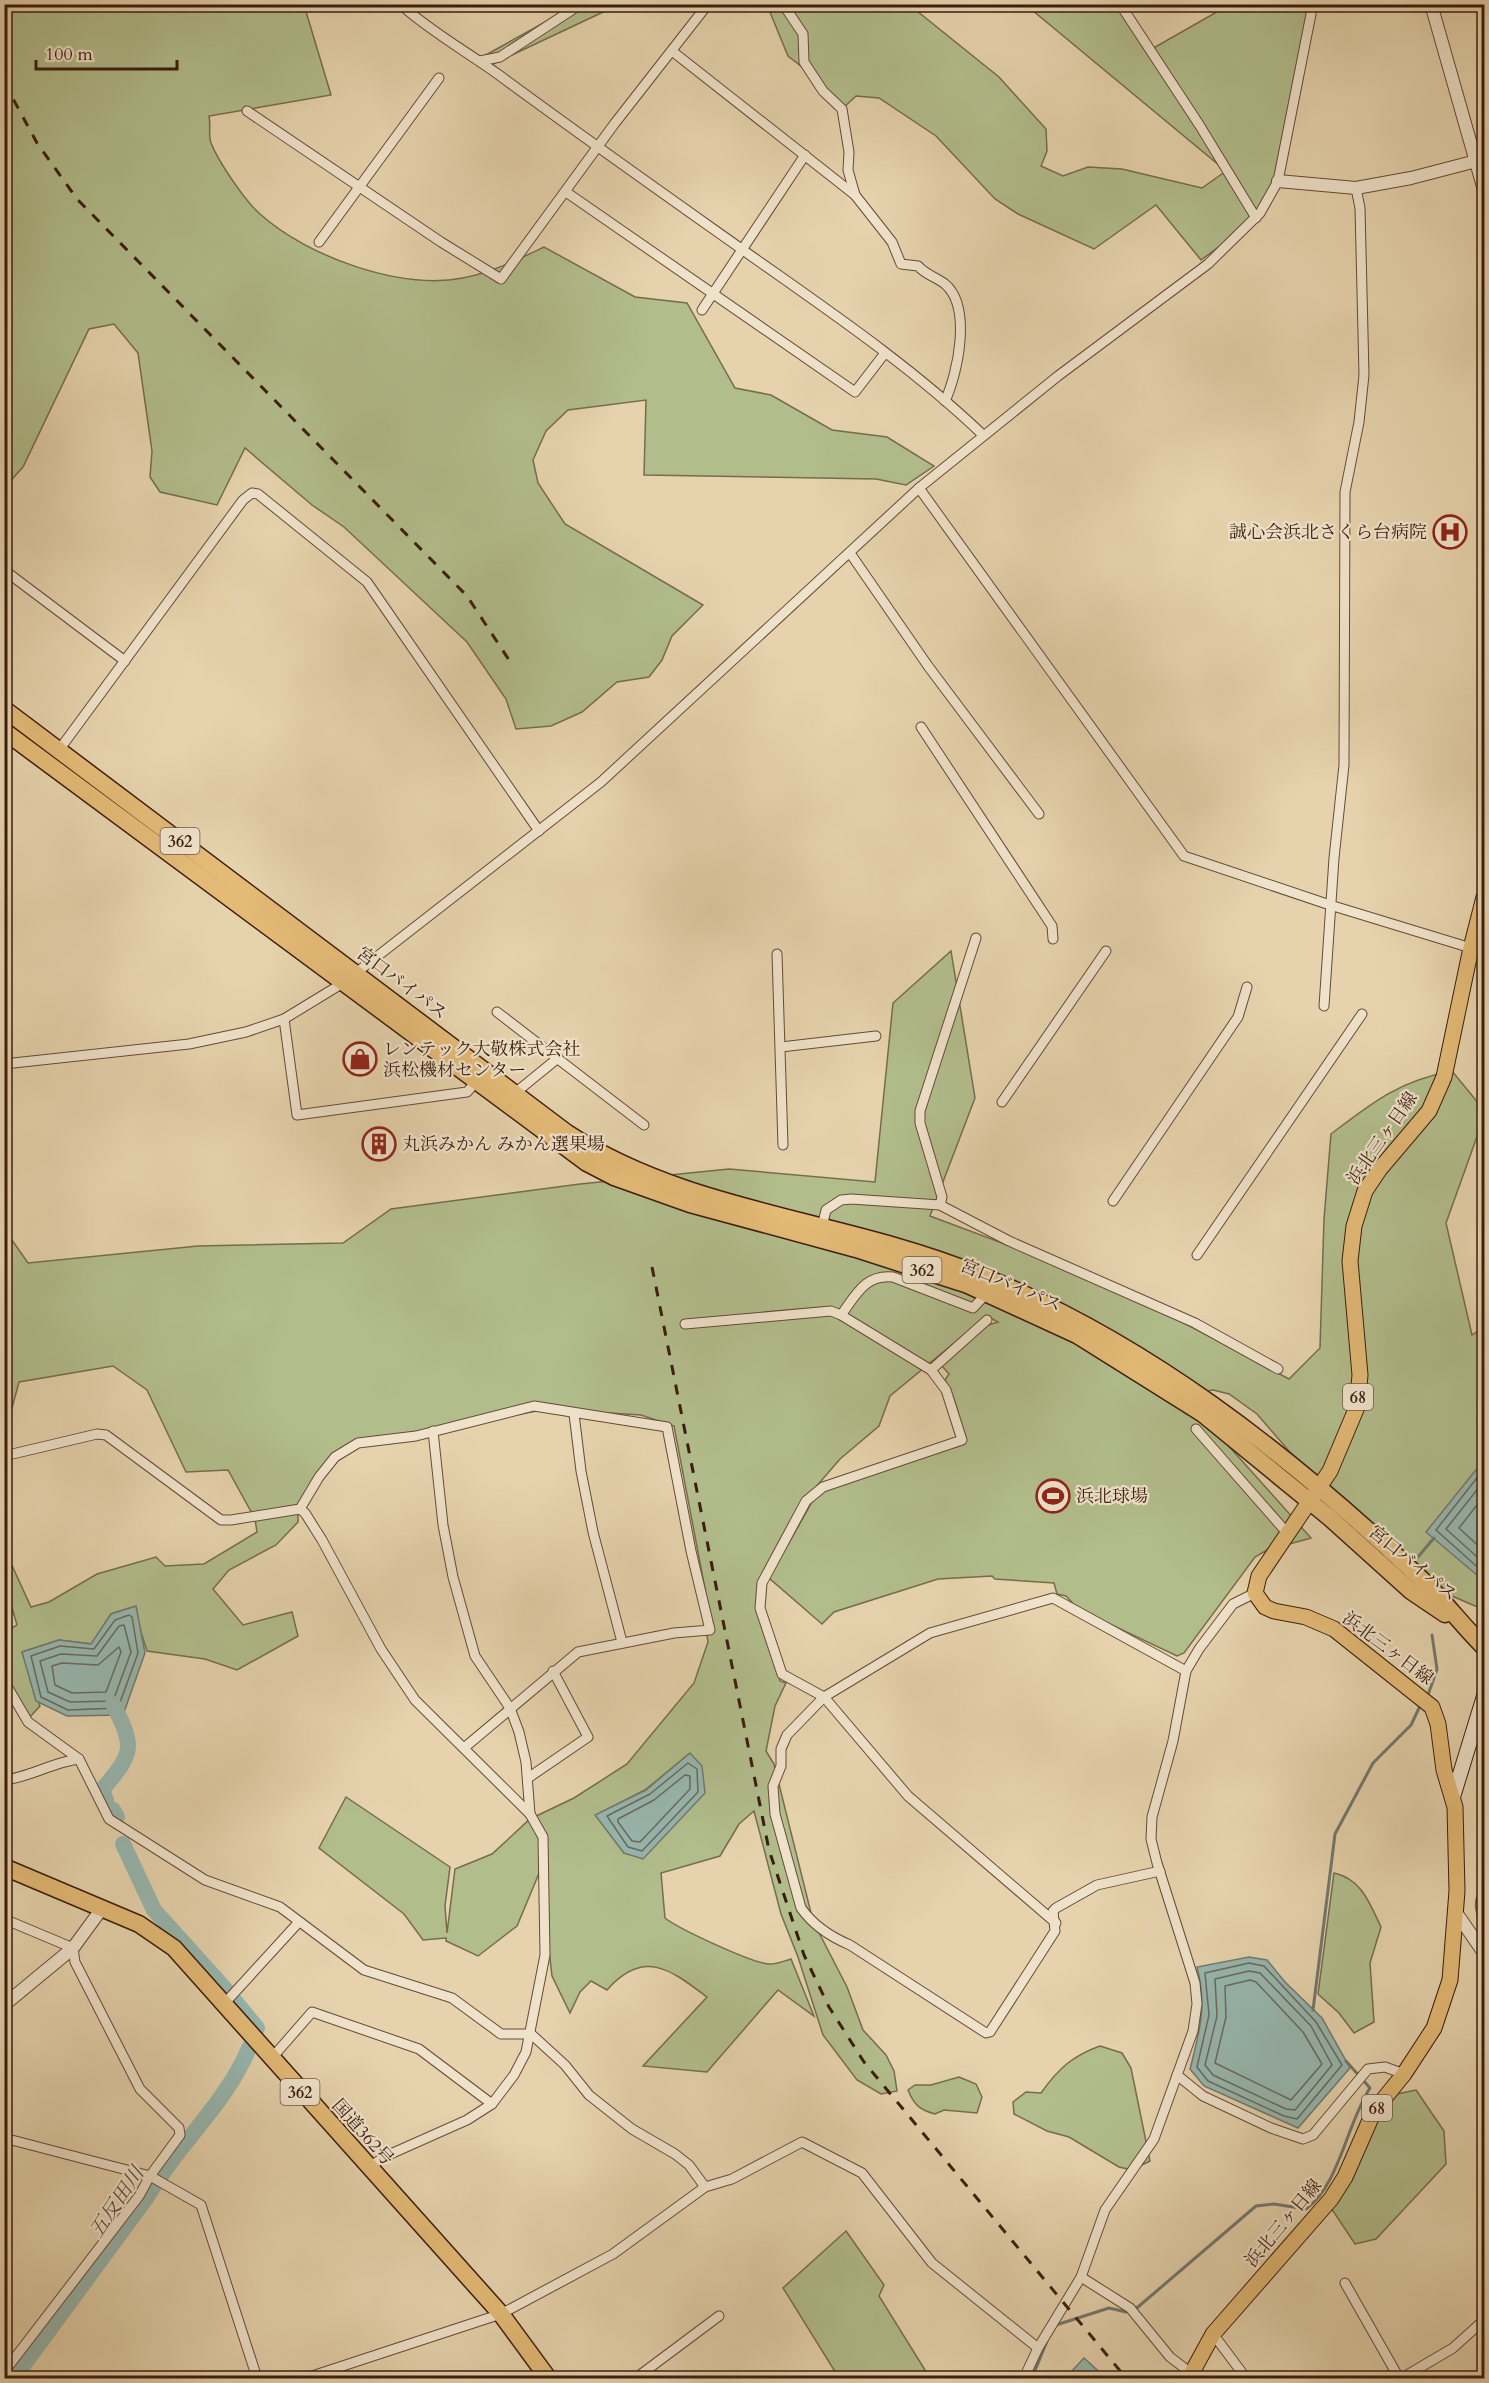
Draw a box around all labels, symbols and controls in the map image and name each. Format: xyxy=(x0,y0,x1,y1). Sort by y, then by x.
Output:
scale bar xyxy=(36,33,177,71)
text: 100 m xyxy=(45,42,93,67)
hospital icon: 誠心会浜北さくら台病院 xyxy=(1432,514,1468,550)
place label: 誠心会浜北さくら台病院 xyxy=(1229,520,1427,545)
road number: 362 xyxy=(160,828,200,854)
street label: 宮口バイパス xyxy=(351,941,452,1026)
place label: レンテック大敬株式会社 浜松機材センター xyxy=(383,1037,581,1083)
shop icon: レンテック大敬株式会社 浜松機材センター xyxy=(342,1041,378,1077)
street label: 浜北三ヶ日線 xyxy=(1341,1087,1424,1190)
building icon: 丸浜みかん みかん選果場 xyxy=(361,1126,397,1162)
place label: 丸浜みかん みかん選果場 xyxy=(402,1132,605,1157)
street label: 宮口バイパス xyxy=(956,1253,1065,1318)
road number: 362 xyxy=(902,1257,942,1283)
road number: 68 xyxy=(1343,1384,1373,1410)
sports icon: 浜北球場 xyxy=(1035,1478,1071,1514)
place label: 浜北球場 xyxy=(1076,1484,1148,1509)
street label: 宮口バイパス xyxy=(1363,1520,1462,1607)
street label: 浜北三ヶ日線 xyxy=(1337,1606,1438,1691)
road number: 362 xyxy=(280,2079,320,2105)
street label: 国道362号 xyxy=(326,2094,399,2171)
road number: 68 xyxy=(1362,2095,1392,2121)
water label: 五反田川 xyxy=(83,2160,151,2243)
street label: 浜北三ヶ日線 xyxy=(1239,2174,1328,2273)

